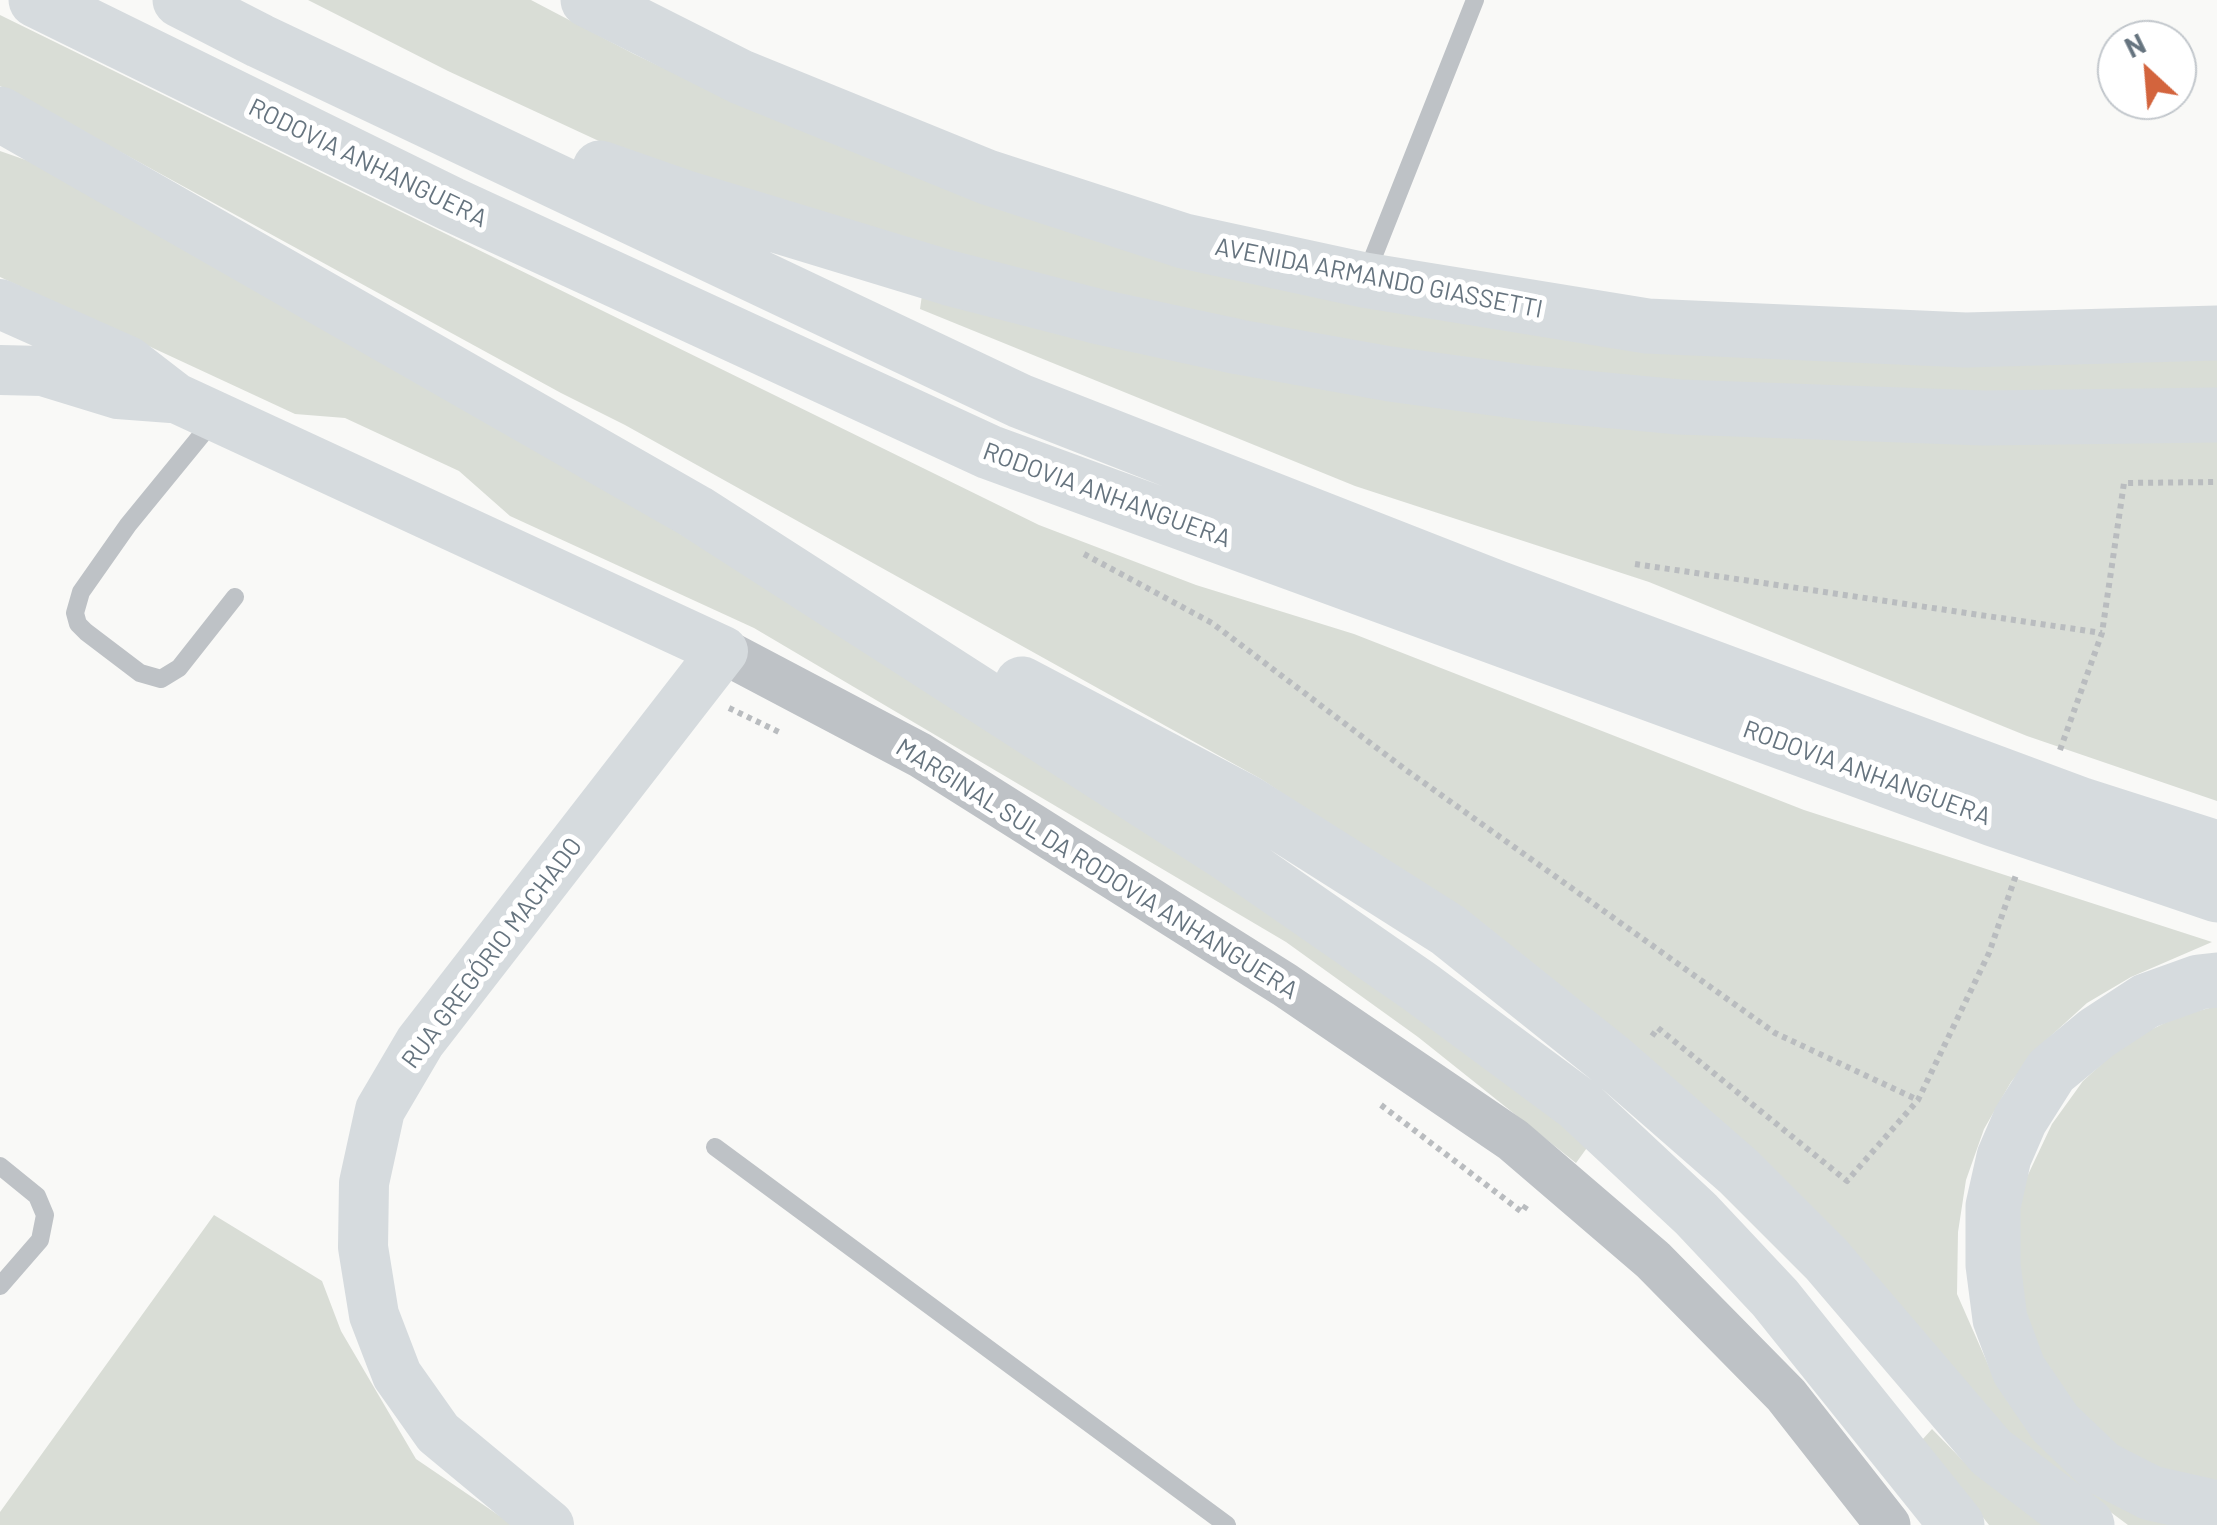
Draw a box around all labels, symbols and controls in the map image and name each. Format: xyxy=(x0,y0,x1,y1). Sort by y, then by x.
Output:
north arrow xyxy=(2097,20,2197,120)
text: N xyxy=(2119,25,2151,64)
street label: RODOVIA ANHANGUERA xyxy=(244,92,492,234)
street label: AVENIDA ARMANDO GIASSETTI xyxy=(1213,231,1545,325)
street label: RODOVIA ANHANGUERA xyxy=(979,436,1235,554)
street label: RODOVIA ANHANGUERA xyxy=(1739,714,1995,832)
street label: MARGINAL SUL DA RODOVIA ANHANGUERA xyxy=(891,732,1303,1006)
street label: RUA GREGÓRIO MACHADO xyxy=(395,832,589,1074)

